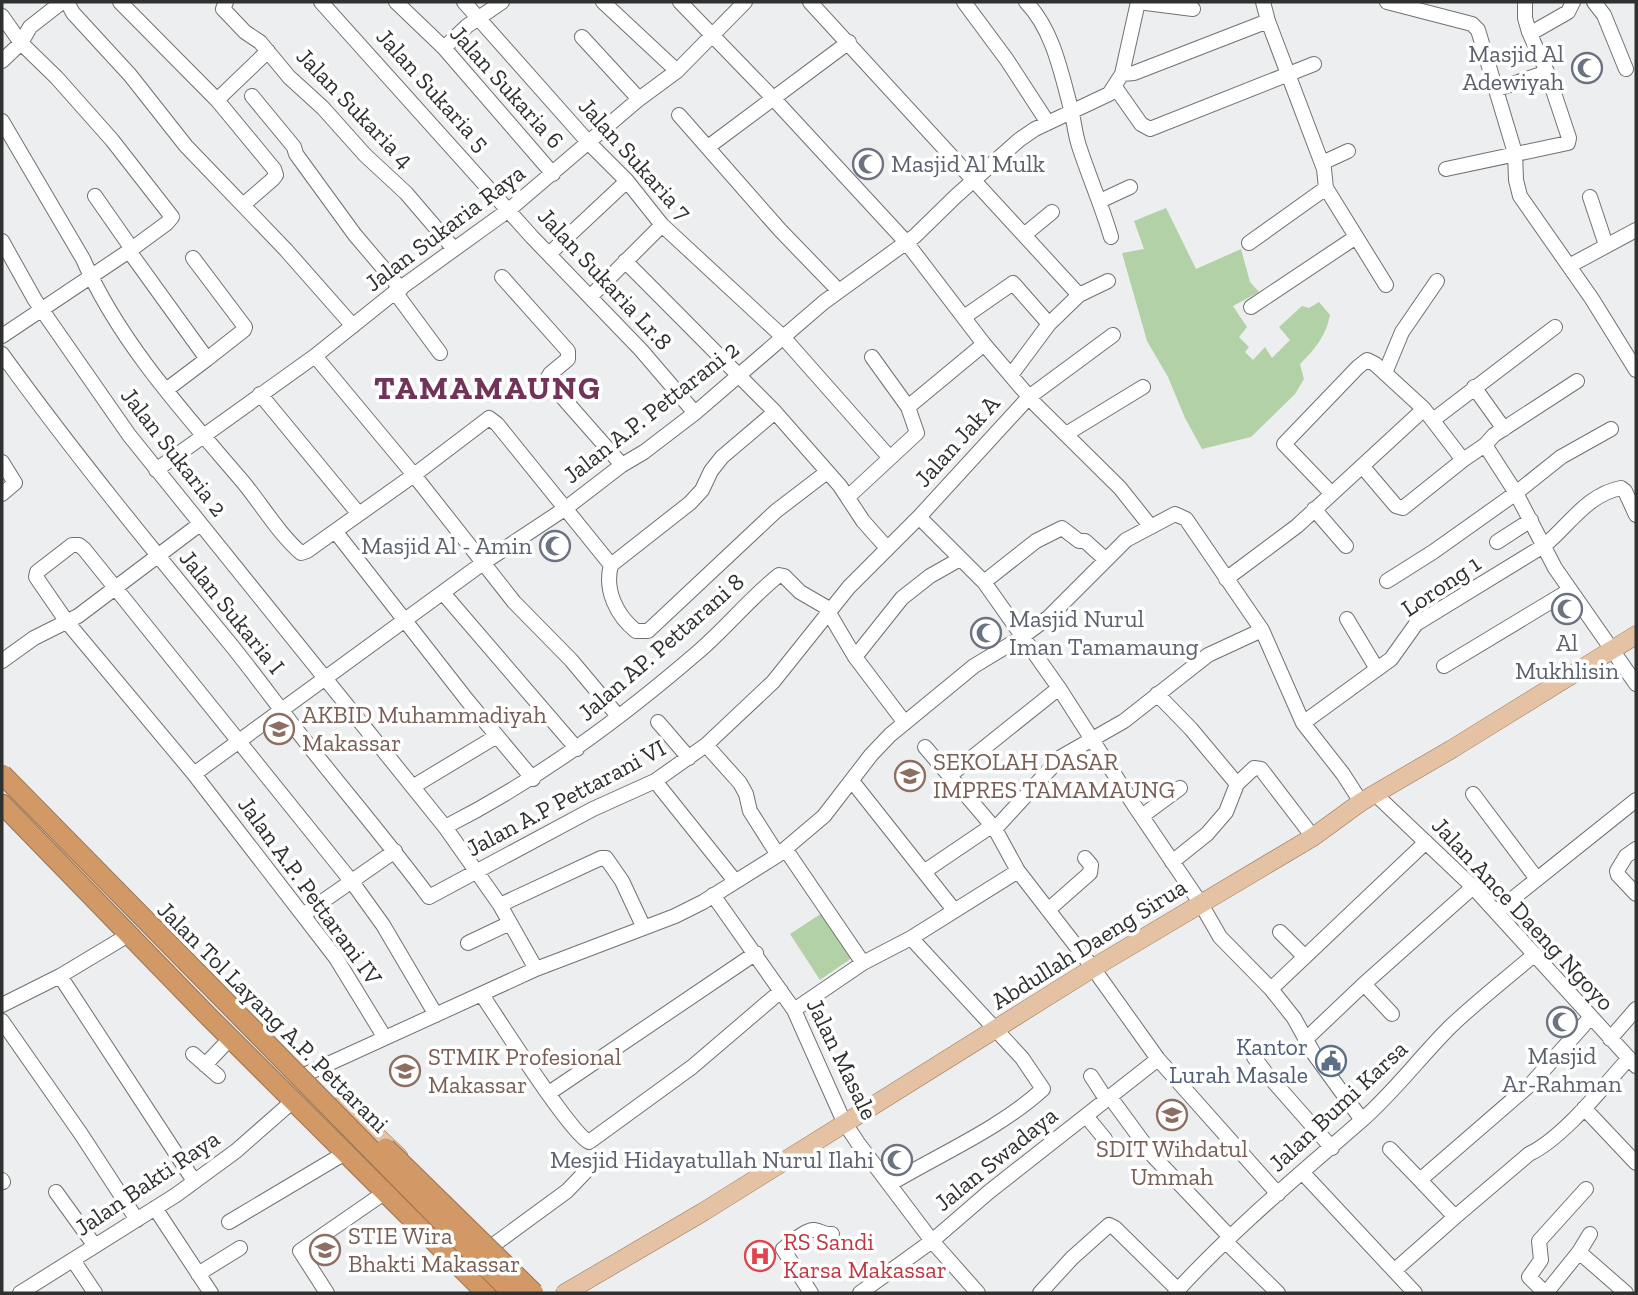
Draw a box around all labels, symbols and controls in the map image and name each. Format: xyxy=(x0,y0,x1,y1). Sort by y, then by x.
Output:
street label: Jalan Sukaria 6 xyxy=(444,19,570,154)
street label: Jalan Sukaria 5 xyxy=(371,22,496,157)
place label: Masjid Al Adewiyah xyxy=(1462,39,1565,96)
street label: Jalan Sukaria 4 xyxy=(291,41,420,174)
mosque icon: Masjid Al Adewiyah xyxy=(1570,51,1604,85)
street label: Jalan Sukaria 7 xyxy=(573,92,698,226)
mosque icon: Masjid Al Mulk xyxy=(851,147,885,181)
place label: Masjid Al Mulk xyxy=(891,149,1046,178)
street label: Jalan Sukaria Raya xyxy=(359,158,531,297)
street label: Jalan Sukaria Lr.8 xyxy=(532,202,679,356)
street label: Jalan A.P. Pettarani 2 xyxy=(557,334,744,489)
district label: TAMAMAUNG xyxy=(374,369,602,407)
street label: Jalan Sukaria 2 xyxy=(115,381,234,522)
street label: Jalan Jak A xyxy=(908,389,1006,492)
mosque icon: Masjid Al - Amin xyxy=(538,529,572,563)
place label: Masjid Al - Amin xyxy=(361,531,532,560)
street label: Jalan Sukaria I xyxy=(174,544,291,679)
street label: Lorong 1 xyxy=(1396,549,1486,623)
street label: Jalan AP. Pettarani 8 xyxy=(572,567,750,727)
mosque icon: Al Mukhlisin xyxy=(1550,592,1584,626)
place label: Masjid Nurul Iman Tamamaung xyxy=(1009,604,1199,661)
mosque icon: Masjid Nurul Iman Tamamaung xyxy=(969,616,1003,650)
place label: Al Mukhlisin xyxy=(1515,628,1619,685)
place label: AKBID Muhammadiyah Makassar xyxy=(302,700,547,757)
school or university icon: AKBID Muhammadiyah Makassar xyxy=(262,712,296,746)
street label: Jalan A.P Pettarani VI xyxy=(461,733,670,862)
place label: SEKOLAH DASAR IMPRES TAMAMAUNG xyxy=(933,747,1175,804)
school or university icon: SEKOLAH DASAR IMPRES TAMAMAUNG xyxy=(893,759,927,793)
street label: Jalan A.P. Pettarani IV xyxy=(232,791,389,991)
street label: Jalan Ance Daeng Ngoyo xyxy=(1426,811,1621,1016)
street label: Abdullah Daeng Sirua xyxy=(986,872,1192,1015)
street label: Jalan Tol Layang A.P. Pettarani xyxy=(152,895,395,1138)
street label: Jalan Masale xyxy=(801,993,884,1124)
mosque icon: Masjid Ar-Rahman xyxy=(1545,1005,1579,1039)
place label: Kantor Lurah Masale xyxy=(1169,1032,1308,1089)
street label: Jalan Bumi Karsa xyxy=(1262,1034,1413,1177)
place label: Masjid Ar-Rahman xyxy=(1502,1041,1622,1098)
place label: STMIK Profesional Makassar xyxy=(428,1042,621,1099)
public building icon: Kantor Lurah Masale xyxy=(1314,1044,1348,1078)
school or university icon: STMIK Profesional Makassar xyxy=(388,1054,422,1088)
school or university icon: SDIT Wihdatul Ummah xyxy=(1155,1098,1189,1132)
street label: Jalan Swadaya xyxy=(928,1100,1063,1217)
street label: Jalan Bakti Raya xyxy=(69,1123,225,1242)
place label: SDIT Wihdatul Ummah xyxy=(1096,1134,1248,1191)
mosque icon: Mesjid Hidayatullah Nurul Ilahi xyxy=(880,1143,914,1177)
place label: Mesjid Hidayatullah Nurul Ilahi xyxy=(550,1145,874,1174)
place label: STIE Wira Bhakti Makassar xyxy=(348,1221,520,1278)
place label: RS Sandi Karsa Makassar xyxy=(783,1227,947,1284)
school or university icon: STIE Wira Bhakti Makassar xyxy=(308,1233,342,1267)
hospital icon: RS Sandi Karsa Makassar xyxy=(743,1239,777,1273)

